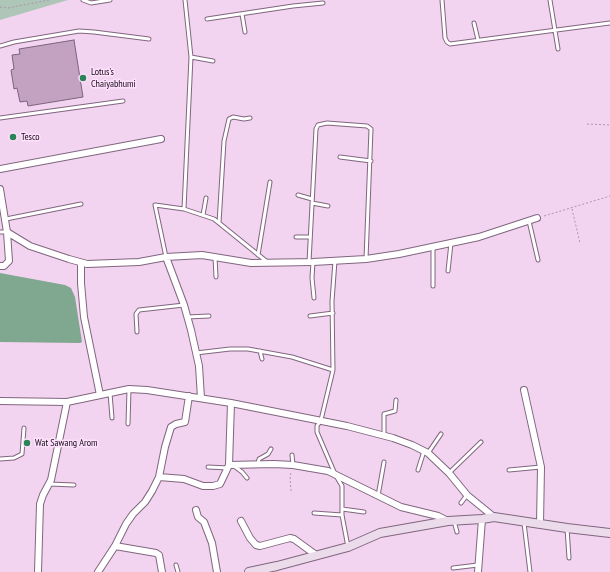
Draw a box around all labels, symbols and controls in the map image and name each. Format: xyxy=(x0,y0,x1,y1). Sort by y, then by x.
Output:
place label: Lotus’s Chaiyabhumi xyxy=(91,66,136,90)
marker: Lotus’s Chaiyabhumi xyxy=(78,73,88,83)
place label: Tesco xyxy=(21,131,40,143)
marker: Tesco xyxy=(8,132,18,142)
place label: Wat Sawang Arom xyxy=(35,437,98,449)
marker: Wat Sawang Arom xyxy=(22,438,32,448)

